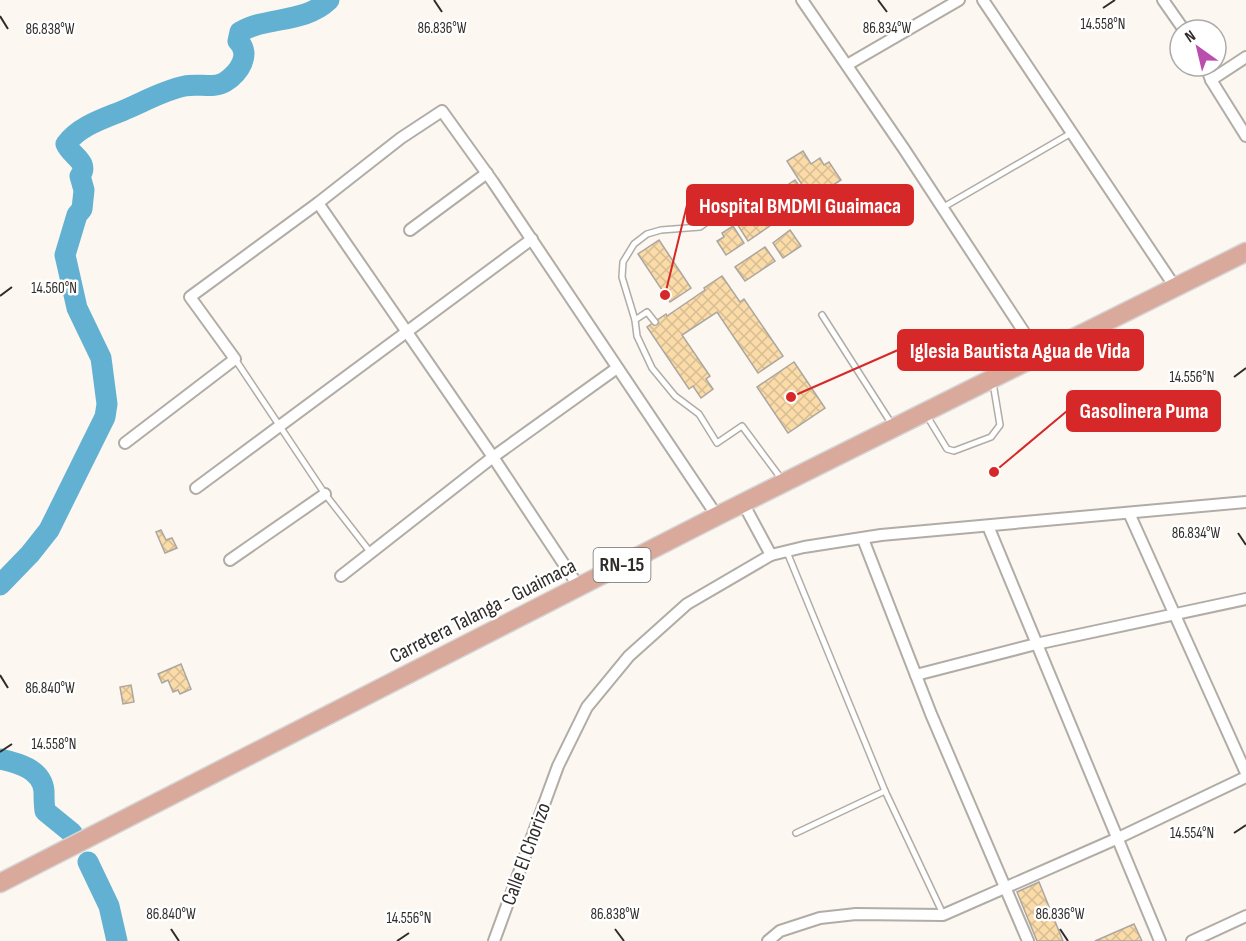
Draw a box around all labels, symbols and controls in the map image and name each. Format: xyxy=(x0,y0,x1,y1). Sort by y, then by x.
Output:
text: 14.558°N xyxy=(1081,15,1125,34)
north arrow xyxy=(1168,18,1228,78)
text: 86.836°W xyxy=(417,19,467,38)
text: 86.834°W xyxy=(863,19,911,38)
text: 86.838°W xyxy=(26,20,75,39)
text: N xyxy=(1182,27,1199,47)
callout: Hospital BMDMI Guaimaca xyxy=(687,185,913,225)
text: Hospital BMDMI Guaimaca xyxy=(699,193,901,220)
text: 14.560°N xyxy=(31,279,77,298)
callout: Iglesia Bautista Agua de Vida xyxy=(898,330,1143,370)
text: Iglesia Bautista Agua de Vida xyxy=(910,338,1130,365)
text: 14.556°N xyxy=(1169,368,1215,387)
callout: Gasolinera Puma xyxy=(1067,391,1220,431)
text: Gasolinera Puma xyxy=(1080,398,1208,425)
text: 86.834°W xyxy=(1172,524,1220,543)
road number: RN-15 xyxy=(594,548,650,582)
street label: Carretera Talanga - Guaimaca xyxy=(386,553,580,669)
text: 86.840°W xyxy=(25,679,75,698)
text: 14.558°N xyxy=(32,735,76,754)
street label: Calle El Chorizo xyxy=(496,799,556,909)
text: 14.554°N xyxy=(1170,824,1214,843)
text: 86.840°W xyxy=(146,905,196,924)
text: 86.838°W xyxy=(591,905,640,924)
text: 86.836°W xyxy=(1035,905,1085,924)
text: 14.556°N xyxy=(386,909,432,928)

